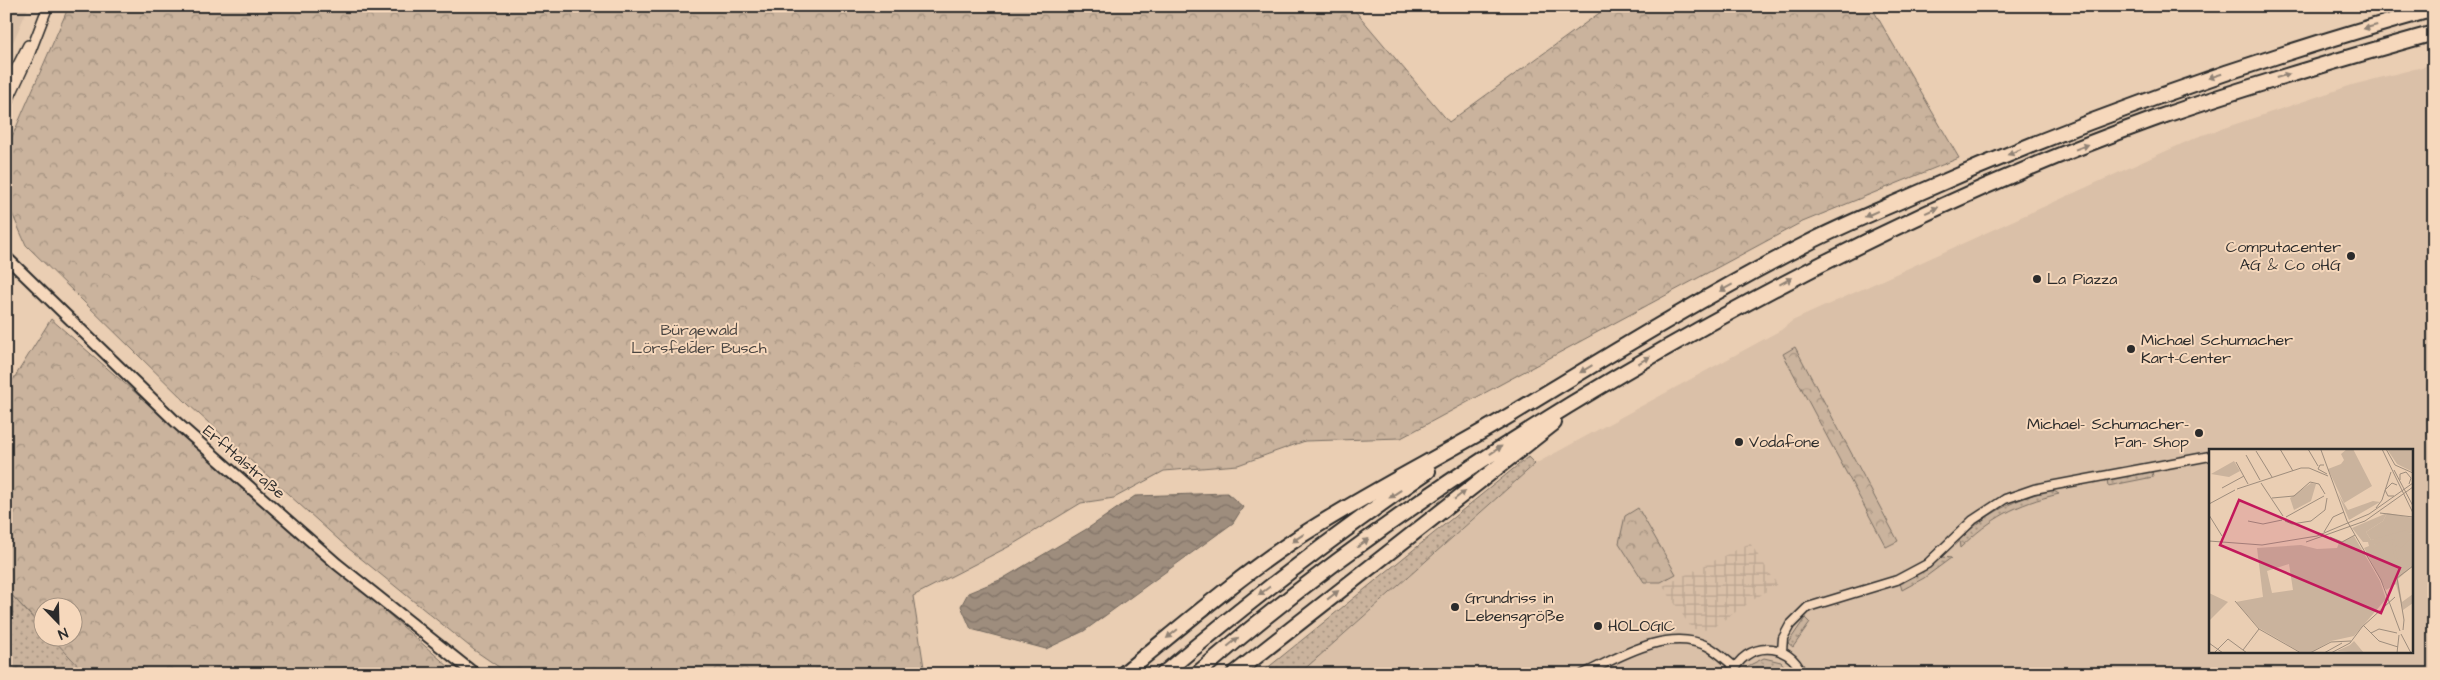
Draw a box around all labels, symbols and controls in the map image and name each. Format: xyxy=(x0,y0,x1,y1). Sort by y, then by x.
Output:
one-way arrow xyxy=(2362,23,2377,31)
one-way arrow xyxy=(2276,71,2291,79)
one-way arrow xyxy=(2207,72,2222,80)
one-way arrow xyxy=(2075,143,2090,151)
one-way arrow xyxy=(2007,148,2021,156)
one-way arrow xyxy=(1925,206,1939,214)
one-way arrow xyxy=(1864,211,1878,219)
place label: Computacenter AG & Co oHG xyxy=(2226,236,2341,276)
marker: Computacenter AG & Co oHG xyxy=(2345,250,2357,262)
place label: La Piazza xyxy=(2047,268,2117,290)
marker: La Piazza xyxy=(2031,273,2043,285)
one-way arrow xyxy=(1779,277,1793,285)
one-way arrow xyxy=(1719,283,1733,292)
park label: Bürgewald Lörsfelder Busch xyxy=(631,319,767,359)
place label: Michael Schumacher Kart-Center xyxy=(2141,329,2293,369)
marker: Michael Schumacher Kart-Center xyxy=(2125,343,2137,355)
one-way arrow xyxy=(1638,356,1651,365)
one-way arrow xyxy=(1579,364,1592,373)
place label: Michael- Schumacher- Fan- Shop xyxy=(2027,413,2189,453)
street label: Erfttalstraße xyxy=(198,420,290,504)
marker: Michael- Schumacher- Fan- Shop xyxy=(2193,427,2205,439)
place label: Vodafone xyxy=(1749,431,1820,453)
marker: Vodafone xyxy=(1733,436,1745,448)
one-way arrow xyxy=(1489,445,1503,455)
inset map xyxy=(2209,449,2412,652)
one-way arrow xyxy=(1388,489,1401,499)
one-way arrow xyxy=(1453,489,1466,500)
one-way arrow xyxy=(1292,533,1305,543)
one-way arrow xyxy=(1356,538,1369,549)
one-way arrow xyxy=(1257,586,1271,596)
place label: Grundriss in Lebensgröße xyxy=(1465,587,1565,628)
one-way arrow xyxy=(1326,590,1339,601)
north arrow xyxy=(32,598,82,648)
marker: Grundriss in Lebensgröße xyxy=(1449,601,1461,613)
place label: HOLOGIC xyxy=(1608,615,1675,637)
marker: HOLOGIC xyxy=(1592,620,1604,632)
text: N xyxy=(55,622,71,644)
one-way arrow xyxy=(1166,629,1179,640)
one-way arrow xyxy=(1227,636,1239,648)

